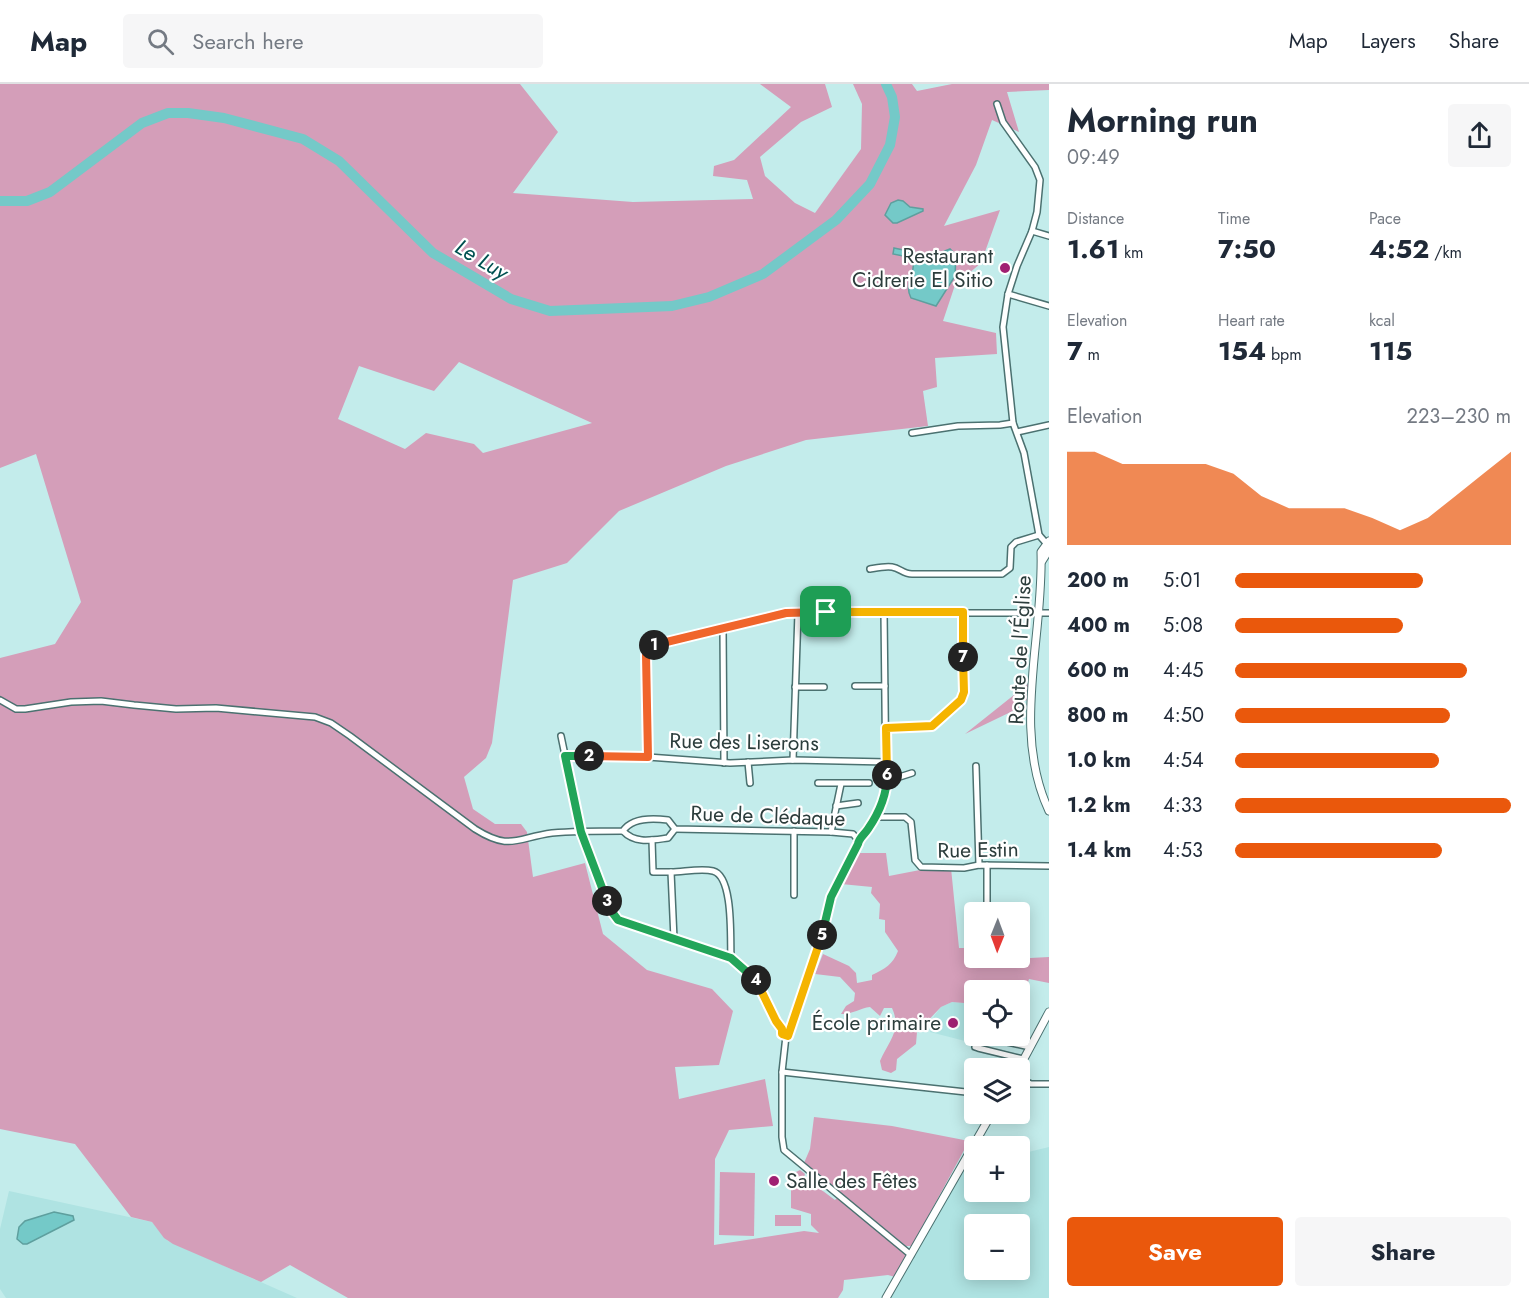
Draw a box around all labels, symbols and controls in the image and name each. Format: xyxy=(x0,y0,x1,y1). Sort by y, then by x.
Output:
search box xyxy=(123,14,543,68)
text: Map xyxy=(30,21,87,62)
icon: search xyxy=(144,25,177,58)
text: Search here xyxy=(192,25,304,57)
text: Map xyxy=(1289,26,1328,56)
text: Layers xyxy=(1361,26,1416,56)
text: Share xyxy=(1449,26,1499,56)
text: Morning run xyxy=(1067,97,1258,144)
button: share xyxy=(1448,104,1511,167)
text: 09:49 xyxy=(1067,143,1120,172)
text: Distance xyxy=(1067,207,1124,230)
text: Time xyxy=(1218,207,1250,230)
text: Pace xyxy=(1369,207,1401,230)
text: 1.61 xyxy=(1067,230,1119,268)
text: 7:50 xyxy=(1218,230,1276,268)
text: 4:52 xyxy=(1369,230,1429,268)
water label: Le Luy xyxy=(449,231,516,288)
place label: Restaurant Cidrerie El Sitio xyxy=(852,241,993,295)
text: km xyxy=(1119,241,1144,264)
text: /km xyxy=(1429,241,1462,264)
marker: Restaurant Cidrerie El Sitio xyxy=(998,261,1012,275)
text: Elevation xyxy=(1067,309,1127,332)
text: Heart rate xyxy=(1218,309,1285,332)
text: kcal xyxy=(1369,309,1395,332)
text: 7 xyxy=(1067,332,1083,370)
text: 154 xyxy=(1218,332,1266,370)
text: 115 xyxy=(1369,332,1412,370)
text: m xyxy=(1083,343,1100,366)
text: bpm xyxy=(1266,343,1302,366)
text: Elevation xyxy=(1067,402,1142,431)
text: 223–230 m xyxy=(1407,402,1511,431)
text: 200 m xyxy=(1067,566,1129,595)
text: 5:01 xyxy=(1163,566,1201,595)
street label: Route de l'Église xyxy=(1001,574,1039,725)
pin xyxy=(800,586,851,637)
icon: arrive xyxy=(809,595,842,628)
text: 400 m xyxy=(1067,611,1130,640)
text: 5:08 xyxy=(1163,611,1203,640)
pin: 1 xyxy=(639,630,669,660)
text: 1 xyxy=(650,633,658,656)
pin: 7 xyxy=(948,642,978,672)
text: 7 xyxy=(958,645,968,668)
text: 600 m xyxy=(1067,656,1129,685)
text: 4:45 xyxy=(1163,656,1204,685)
text: 800 m xyxy=(1067,701,1128,730)
text: 4:50 xyxy=(1163,701,1204,730)
street label: Rue des Liserons xyxy=(669,726,819,758)
pin: 2 xyxy=(574,741,604,771)
text: 2 xyxy=(584,744,594,767)
text: 1.0 km xyxy=(1067,746,1131,775)
text: 4:54 xyxy=(1163,746,1204,775)
pin: 6 xyxy=(872,760,902,790)
text: 6 xyxy=(882,763,892,786)
text: 1.2 km xyxy=(1067,791,1131,820)
text: 4:33 xyxy=(1163,791,1203,820)
street label: Rue de Clédaque xyxy=(690,798,846,834)
street label: Rue Estin xyxy=(937,834,1019,866)
text: 1.4 km xyxy=(1067,836,1132,865)
text: 4:53 xyxy=(1163,836,1203,865)
pin: 3 xyxy=(592,886,622,916)
text: 3 xyxy=(602,889,612,912)
north arrow xyxy=(964,902,1030,968)
map controls xyxy=(964,902,1030,1280)
pin: 5 xyxy=(807,920,837,950)
text: 5 xyxy=(817,923,827,946)
pin: 4 xyxy=(741,965,771,995)
text: 4 xyxy=(750,968,762,991)
button: locate xyxy=(964,980,1030,1046)
place label: École primaire xyxy=(812,1008,941,1038)
marker: École primaire xyxy=(946,1016,960,1030)
button: layers xyxy=(964,1058,1030,1124)
button: + xyxy=(964,1136,1030,1202)
place label: Salle des Fêtes xyxy=(786,1166,917,1196)
marker: Salle des Fêtes xyxy=(767,1174,781,1188)
button: − xyxy=(964,1214,1030,1280)
button: Save xyxy=(1067,1217,1283,1286)
button: Share xyxy=(1295,1217,1511,1286)

